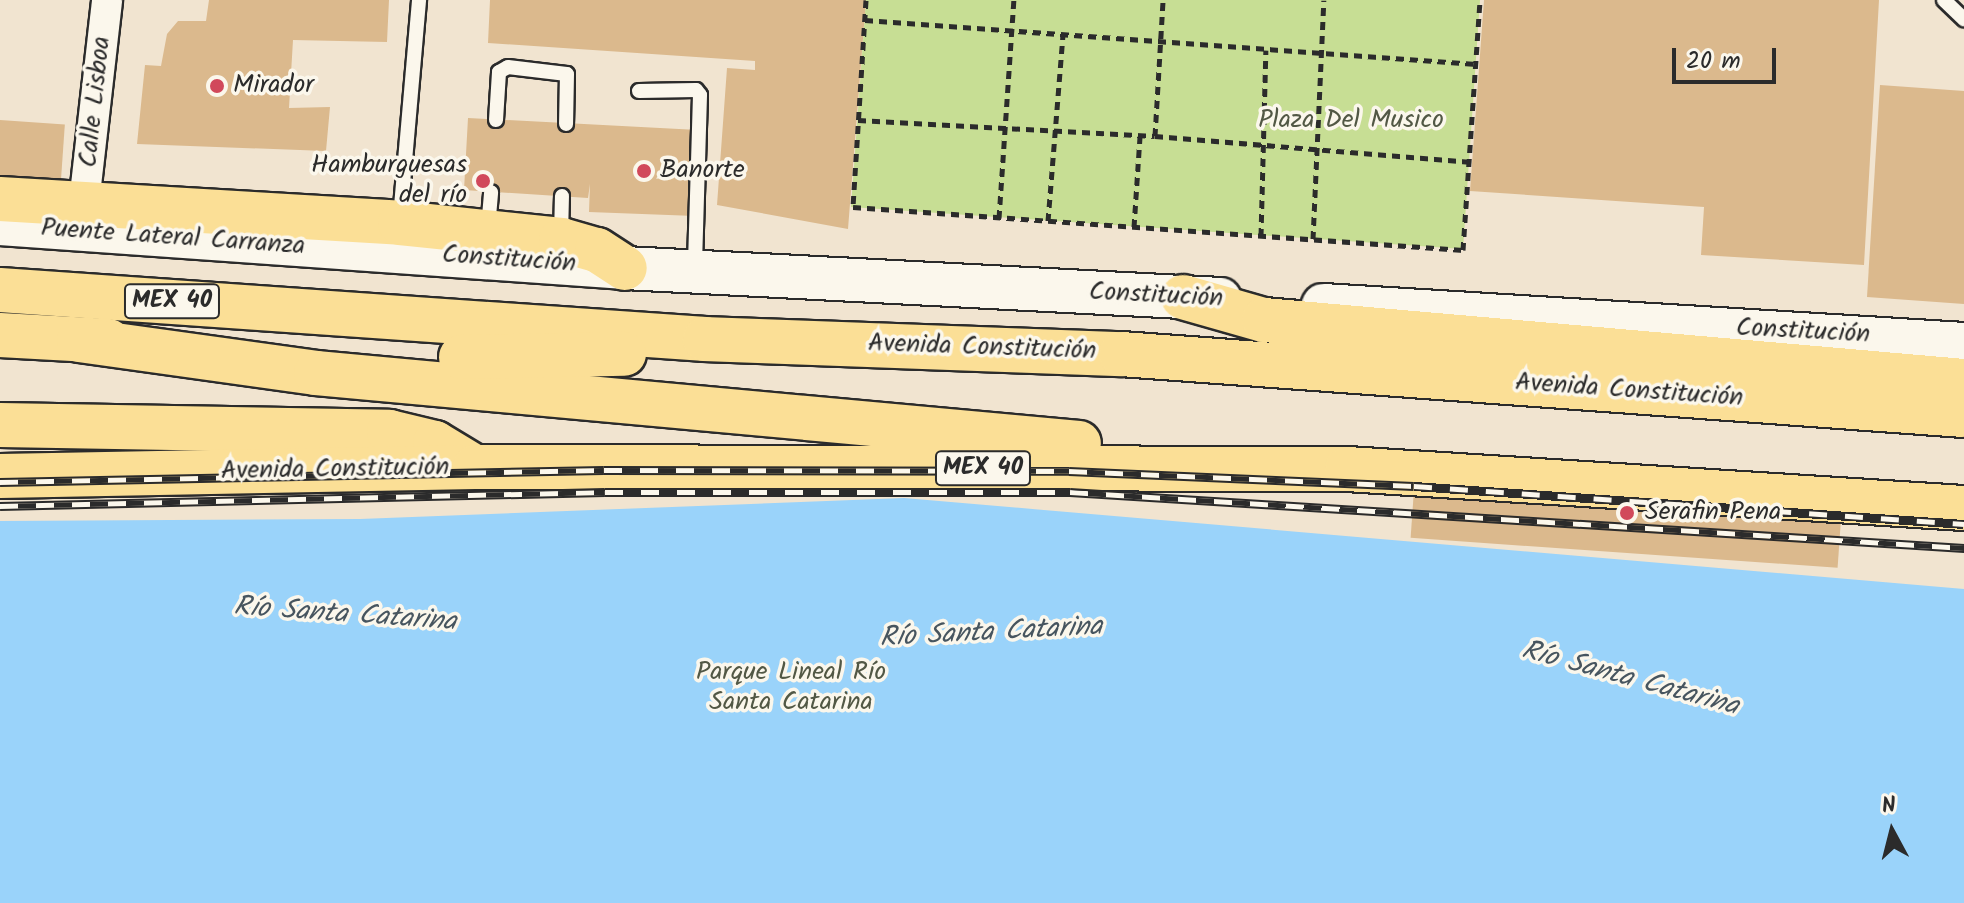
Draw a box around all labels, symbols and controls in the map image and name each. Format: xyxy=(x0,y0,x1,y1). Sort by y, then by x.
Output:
scale bar xyxy=(1676,32,1780,82)
street label: Calle Lisboa xyxy=(74,35,118,169)
text: 20 m xyxy=(1686,42,1741,81)
place label: Mirador xyxy=(233,70,314,102)
marker: Mirador xyxy=(208,77,226,95)
park label: Plaza Del Musico xyxy=(1258,105,1444,137)
place label: Hamburguesas del río xyxy=(311,150,467,212)
place label: Banorte xyxy=(660,155,745,187)
marker: Banorte xyxy=(635,162,653,180)
marker: Hamburguesas del río xyxy=(474,172,492,190)
street label: Puente Lateral Carranza xyxy=(40,213,306,263)
street label: Constitución xyxy=(441,240,577,280)
street label: Constitución xyxy=(1088,277,1224,315)
road number: MEX 40 xyxy=(122,281,222,321)
street label: Constitución xyxy=(1735,313,1871,351)
street label: Avenida Constitución xyxy=(867,328,1097,368)
street label: Avenida Constitución xyxy=(1514,367,1744,415)
road number: MEX 40 xyxy=(933,448,1033,488)
street label: Avenida Constitución xyxy=(220,452,450,488)
place label: Serafin Pena xyxy=(1645,497,1781,529)
marker: Serafin Pena xyxy=(1616,502,1638,524)
water label: Río Santa Catarina xyxy=(233,590,457,640)
water label: Río Santa Catarina xyxy=(879,610,1103,656)
water label: Río Santa Catarina xyxy=(1518,634,1742,724)
park label: Parque Lineal Río Santa Catarina xyxy=(696,657,886,718)
text: N xyxy=(1880,788,1898,825)
north arrow xyxy=(1852,791,1932,871)

